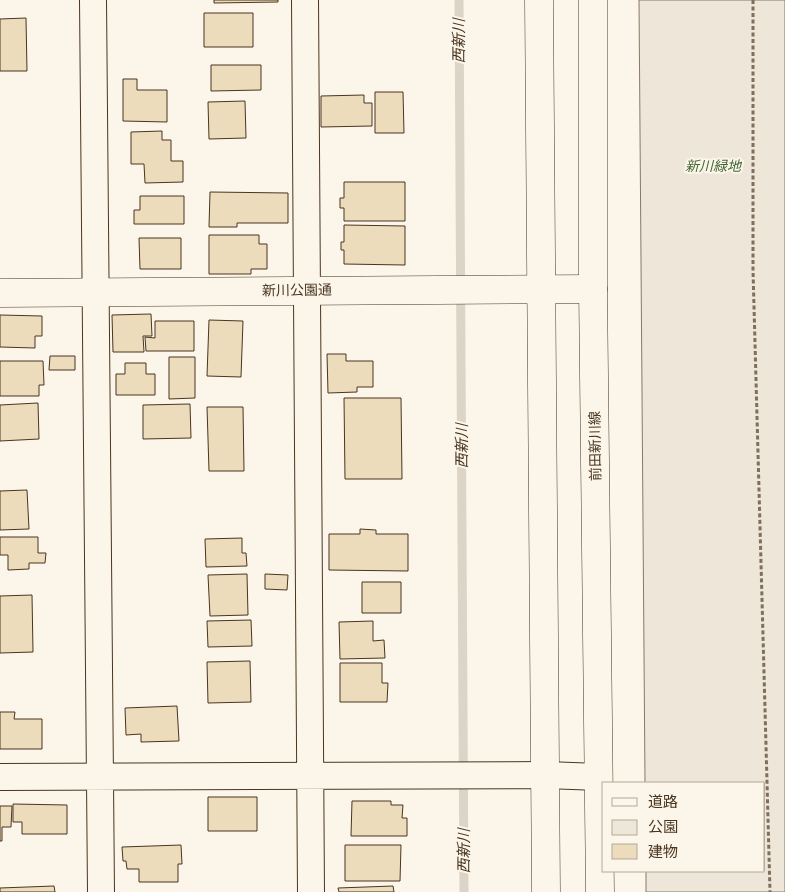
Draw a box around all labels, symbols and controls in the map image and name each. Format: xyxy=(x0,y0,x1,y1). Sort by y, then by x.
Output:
water label: 西新川 xyxy=(450,17,468,64)
park label: 新川緑地 xyxy=(685,158,743,175)
street label: 新川公園通 xyxy=(262,281,332,300)
street label: 前田新川線 xyxy=(586,411,605,481)
water label: 西新川 xyxy=(453,422,471,469)
legend xyxy=(602,782,765,872)
text: 道路 xyxy=(648,793,678,811)
text: 公園 xyxy=(648,818,678,836)
water label: 西新川 xyxy=(455,827,473,874)
text: 建物 xyxy=(648,843,678,861)

